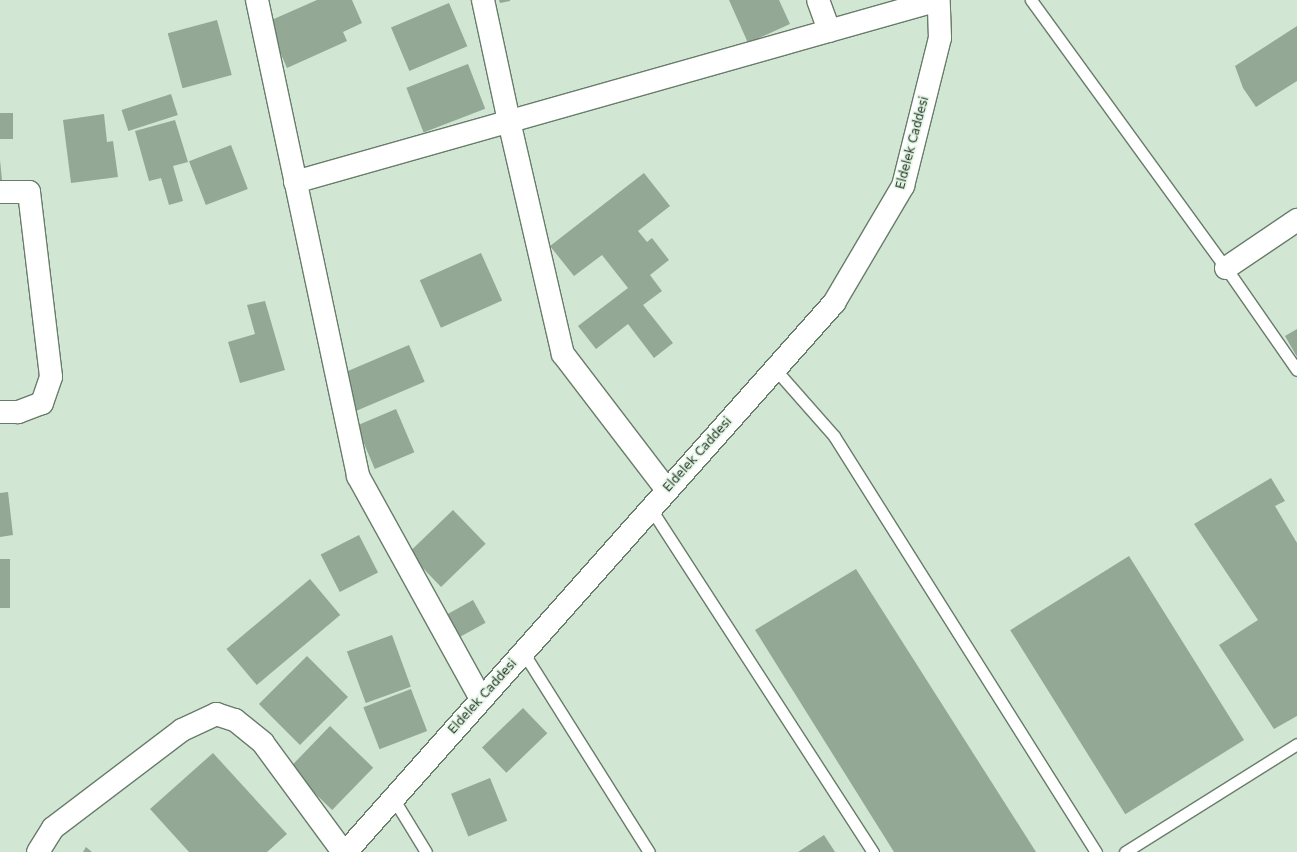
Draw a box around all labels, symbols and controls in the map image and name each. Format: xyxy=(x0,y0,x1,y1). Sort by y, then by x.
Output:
street label: Eldelek Caddesi xyxy=(894,95,932,191)
street label: Eldelek Caddesi xyxy=(661,415,735,495)
street label: Eldelek Caddesi xyxy=(446,657,520,737)

